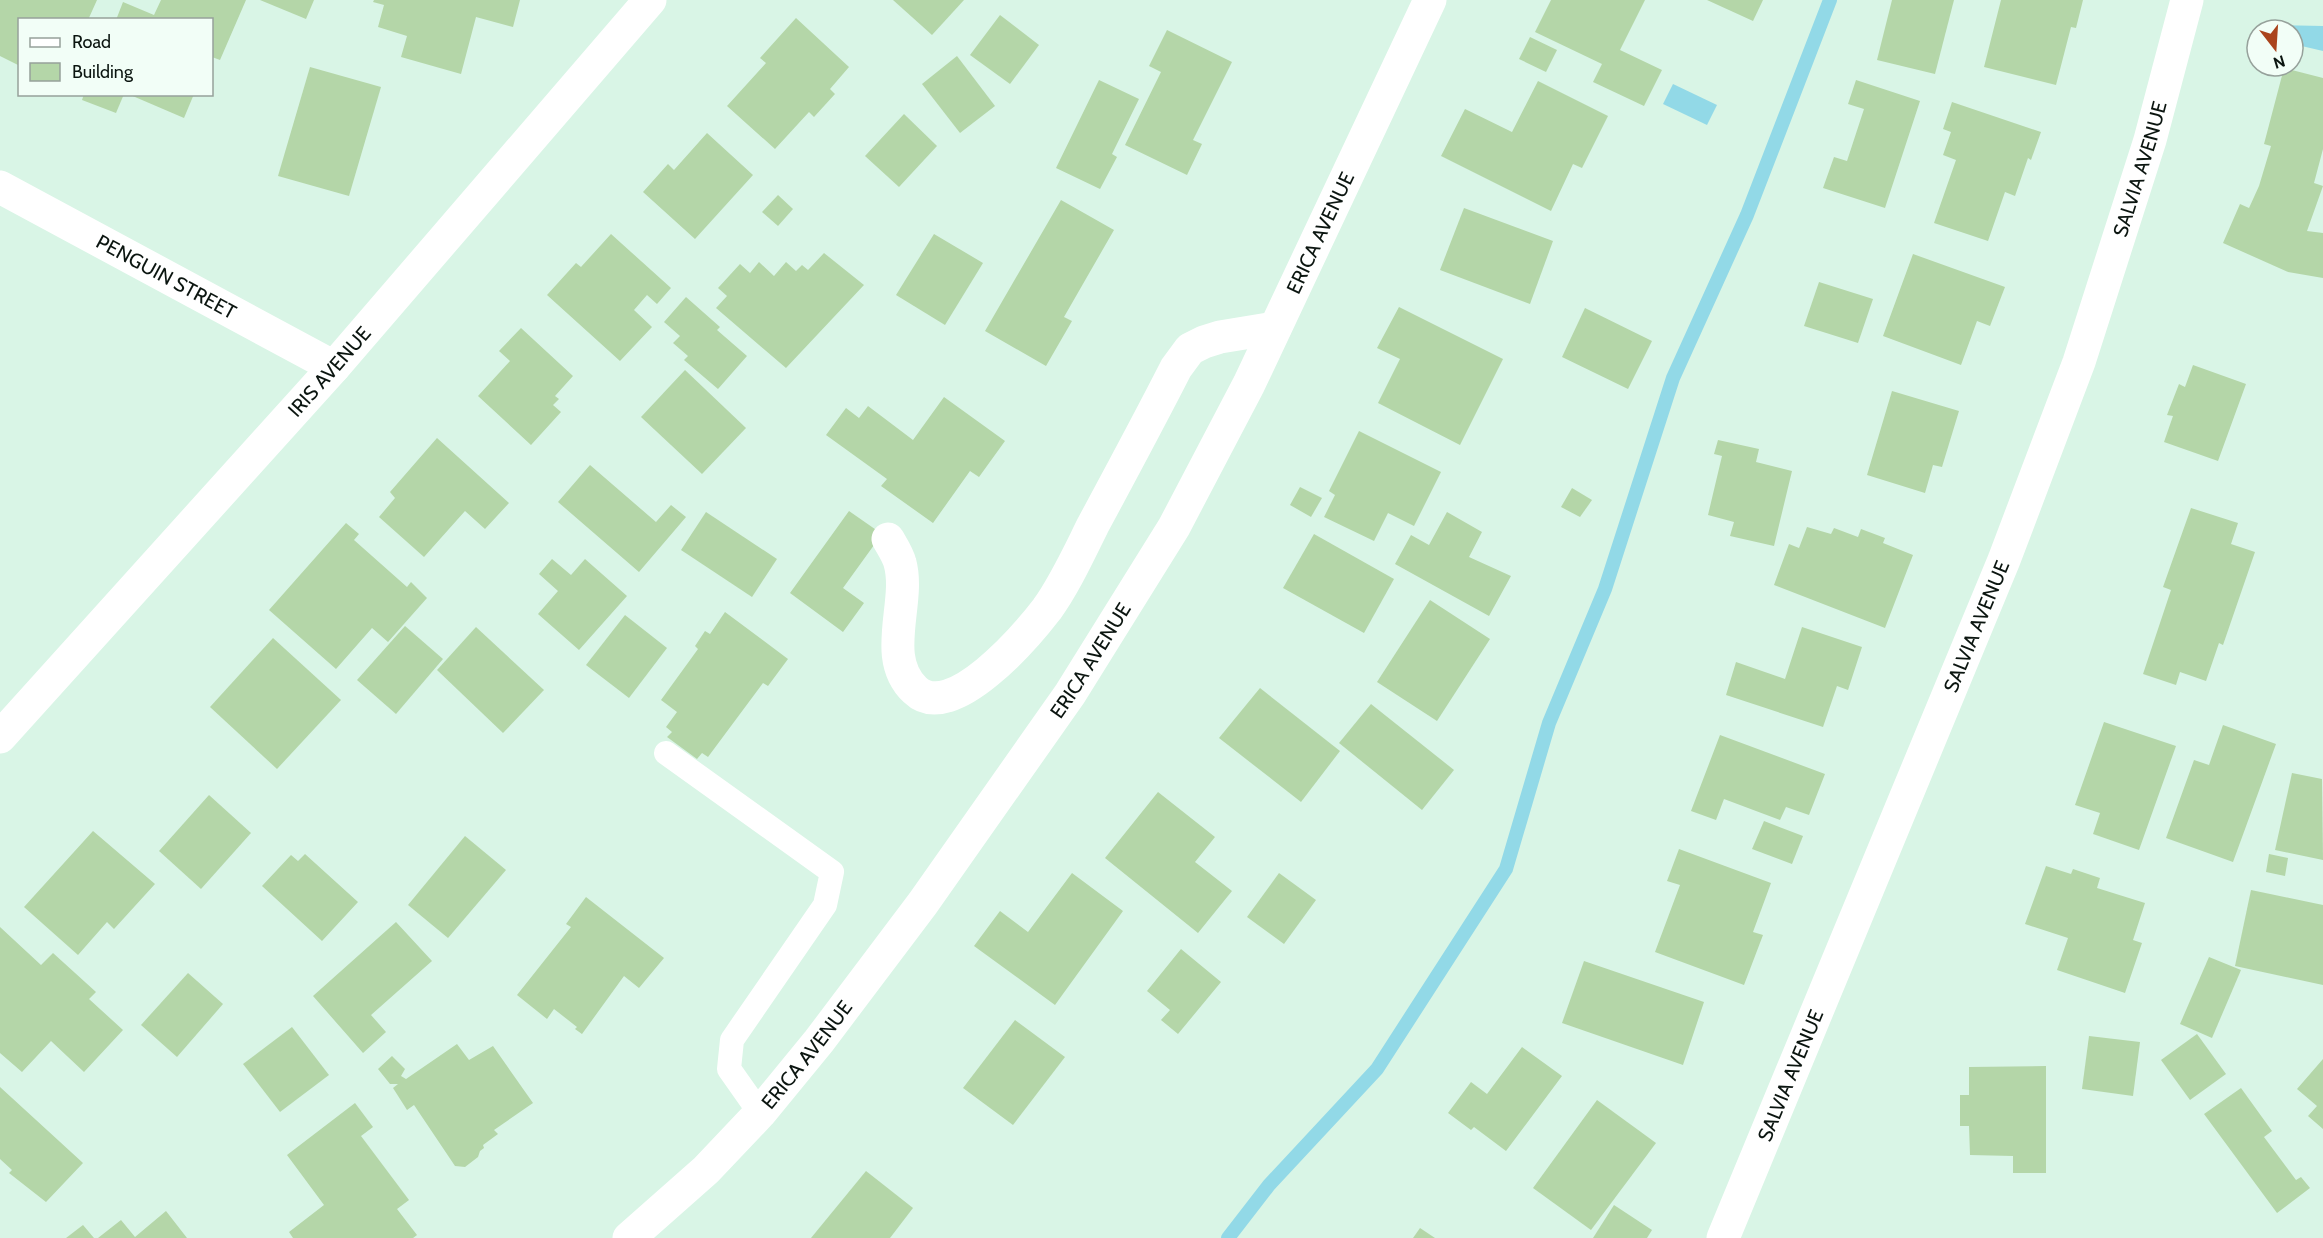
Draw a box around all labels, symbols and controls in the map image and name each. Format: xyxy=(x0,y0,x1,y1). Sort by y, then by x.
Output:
legend xyxy=(18,18,213,96)
north arrow xyxy=(2245,18,2305,78)
text: Road xyxy=(72,31,111,53)
text: N xyxy=(2271,51,2287,73)
text: Building xyxy=(72,61,134,83)
street label: SALVIA AVENUE xyxy=(2108,99,2172,240)
street label: ERICA AVENUE xyxy=(1281,168,1359,298)
street label: PENGUIN STREET xyxy=(92,229,241,324)
street label: IRIS AVENUE xyxy=(283,321,376,422)
street label: SALVIA AVENUE xyxy=(1938,557,2014,696)
street label: ERICA AVENUE xyxy=(1045,598,1136,723)
street label: ERICA AVENUE xyxy=(756,996,857,1114)
street label: SALVIA AVENUE xyxy=(1752,1006,1828,1145)

